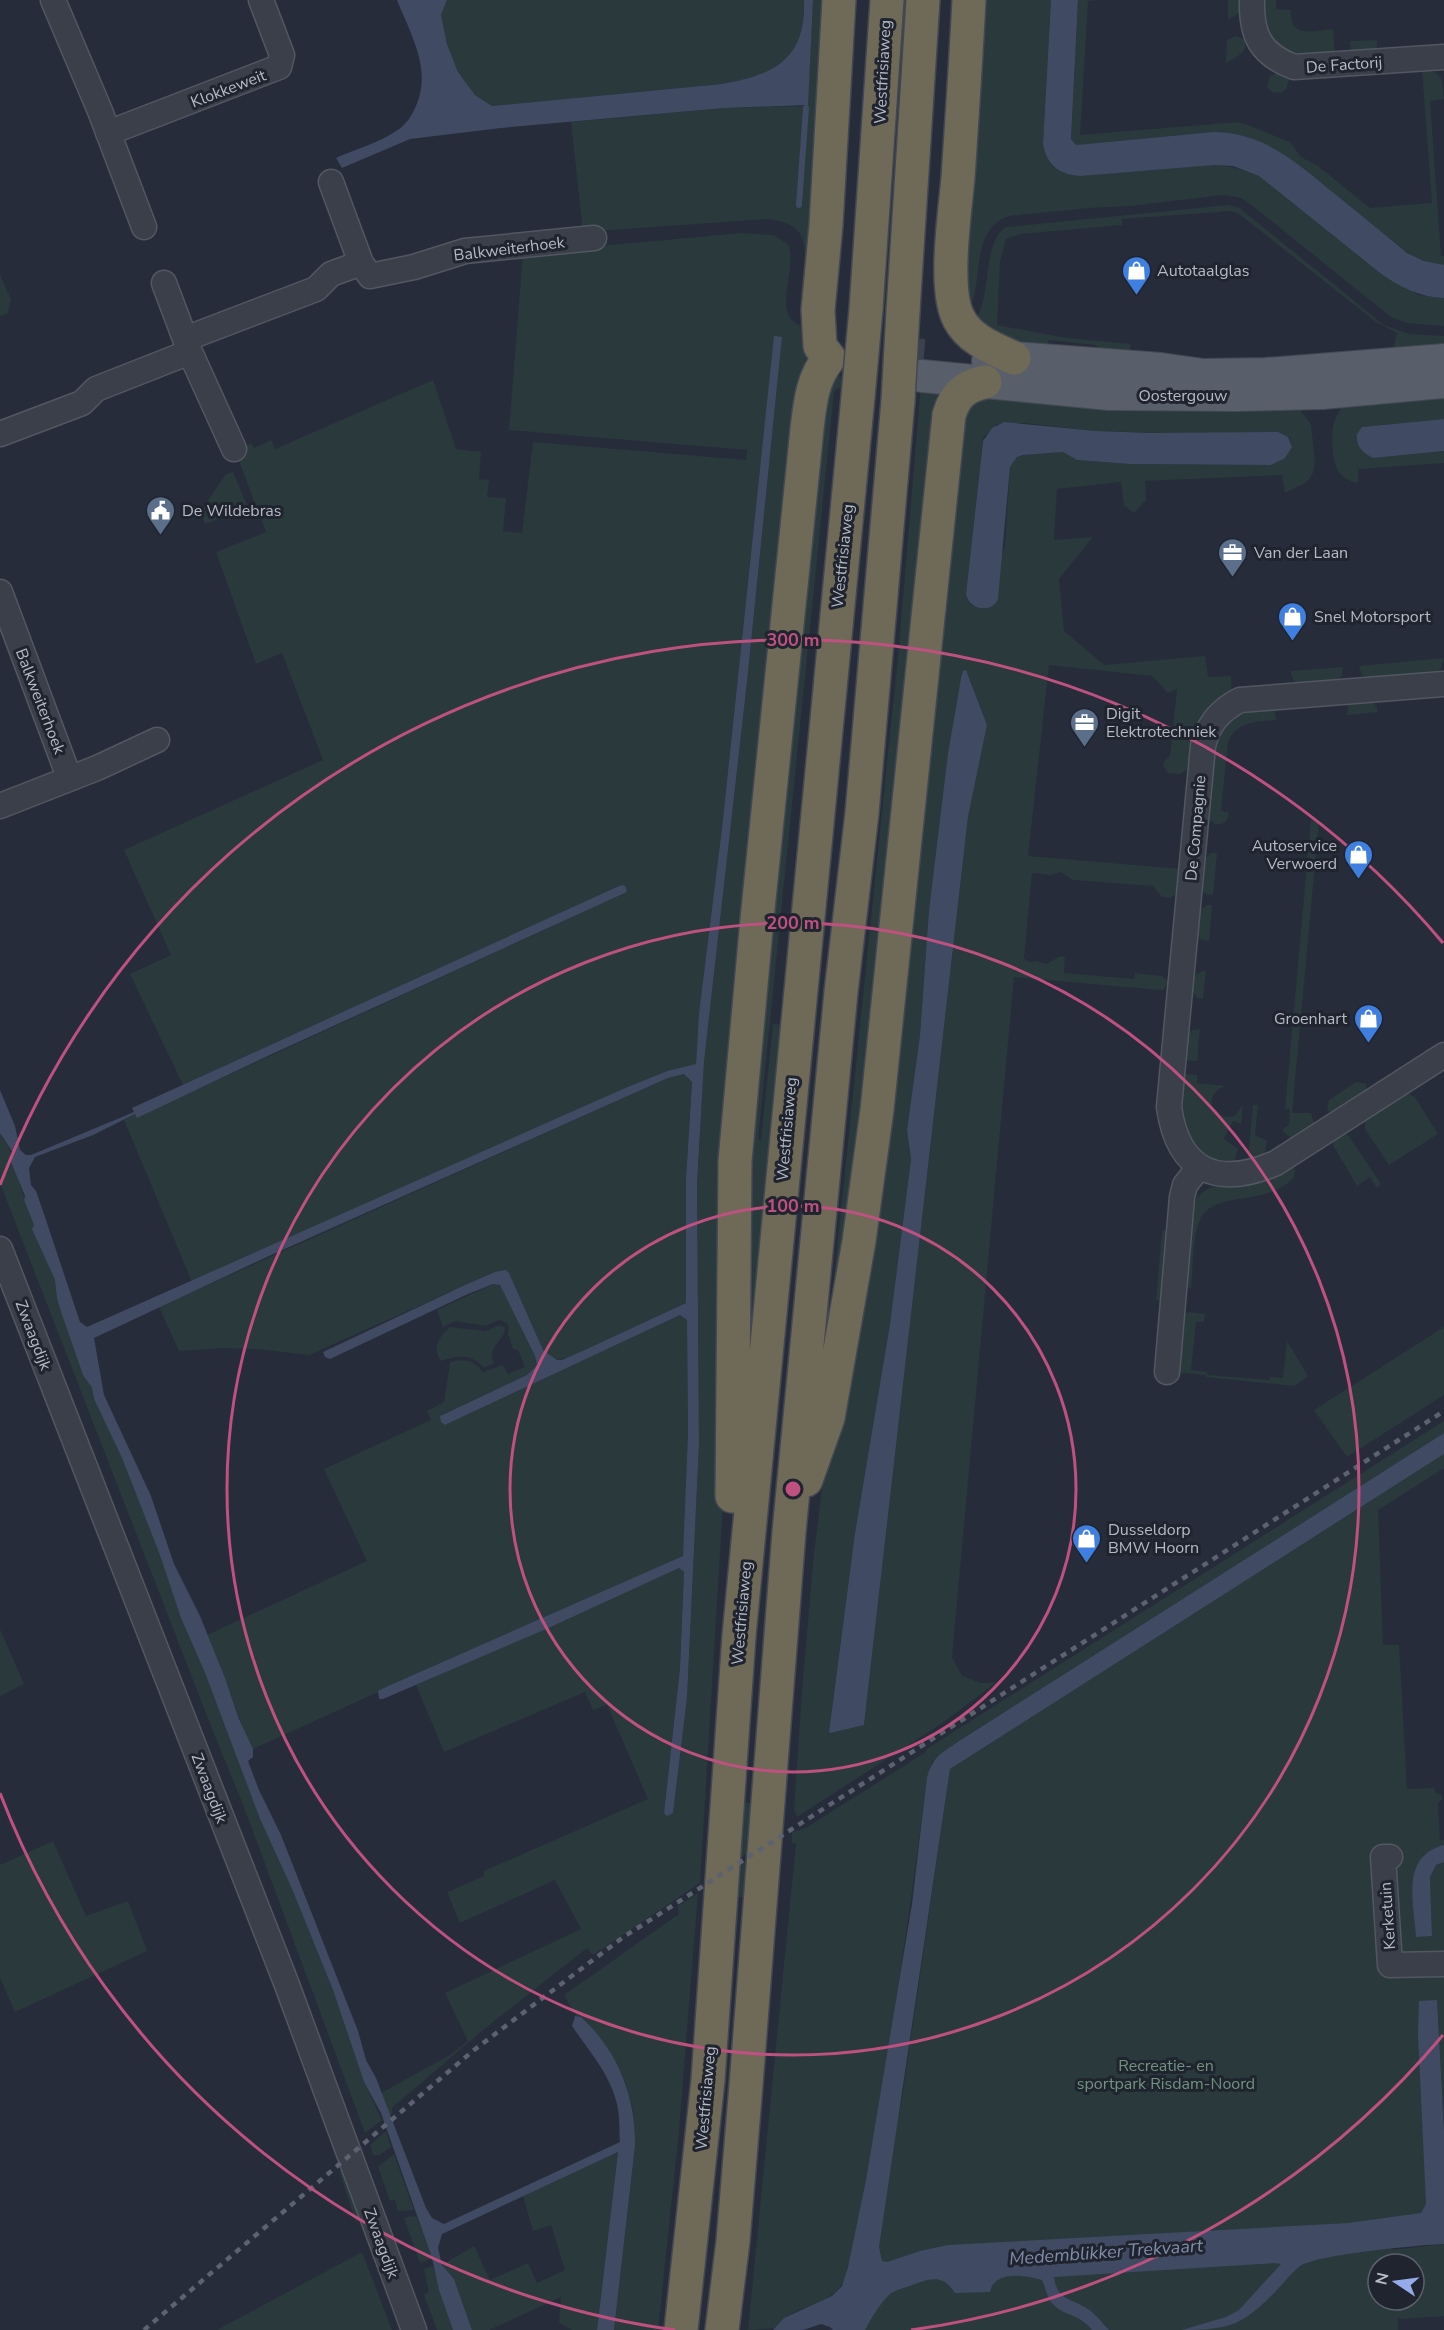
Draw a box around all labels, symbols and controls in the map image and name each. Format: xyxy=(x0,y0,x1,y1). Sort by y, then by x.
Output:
street label: Westfrisiaweg xyxy=(869,19,897,125)
street label: De Factorij xyxy=(1305,51,1383,79)
street label: Klokkeweit xyxy=(188,64,270,113)
street label: Balkweiterhoek xyxy=(452,231,567,267)
shop icon: Autotaalglas xyxy=(1120,254,1152,296)
place label: Autotaalglas xyxy=(1157,260,1249,282)
street label: Oostergouw xyxy=(1138,385,1228,407)
public building icon: De Wildebras xyxy=(145,494,177,536)
place label: De Wildebras xyxy=(182,500,281,522)
street label: Westfrisiaweg xyxy=(827,503,859,609)
office icon: Van der Laan xyxy=(1217,536,1249,578)
place label: Van der Laan xyxy=(1253,542,1348,564)
shop icon: Snel Motorsport xyxy=(1277,600,1309,642)
place label: Snel Motorsport xyxy=(1314,606,1431,628)
text: 300 m xyxy=(766,628,820,652)
street label: Balkweiterhoek xyxy=(10,645,71,758)
place label: Digit Elektrotechniek xyxy=(1106,703,1217,743)
office icon: Digit Elektrotechniek xyxy=(1069,706,1101,748)
street label: De Compagnie xyxy=(1180,774,1212,882)
place label: Autoservice Verwoerd xyxy=(1252,835,1337,875)
shop icon: Autoservice Verwoerd xyxy=(1342,838,1374,880)
text: 200 m xyxy=(766,911,820,935)
shop icon: Groenhart xyxy=(1352,1002,1384,1044)
place label: Groenhart xyxy=(1274,1008,1347,1030)
street label: Westfrisiaweg xyxy=(771,1076,802,1182)
text: 100 m xyxy=(766,1194,820,1218)
street label: Zwaagdijk xyxy=(10,1297,57,1375)
centre of rings xyxy=(783,1479,803,1499)
place label: Dusseldorp BMW Hoorn xyxy=(1108,1519,1199,1559)
shop icon: Dusseldorp BMW Hoorn xyxy=(1071,1522,1103,1564)
street label: Westfrisiaweg xyxy=(726,1560,757,1666)
street label: Zwaagdijk xyxy=(186,1750,233,1828)
street label: Kerketuin xyxy=(1375,1881,1401,1950)
street label: Westfrisiaweg xyxy=(690,2045,721,2151)
park label: Recreatie- en sportpark Risdam-Noord xyxy=(1077,2055,1255,2095)
street label: Zwaagdijk xyxy=(358,2205,404,2283)
water label: Medemblikker Trekvaart xyxy=(1008,2233,1204,2271)
north arrow xyxy=(1366,2252,1426,2312)
text: N xyxy=(1370,2271,1394,2287)

